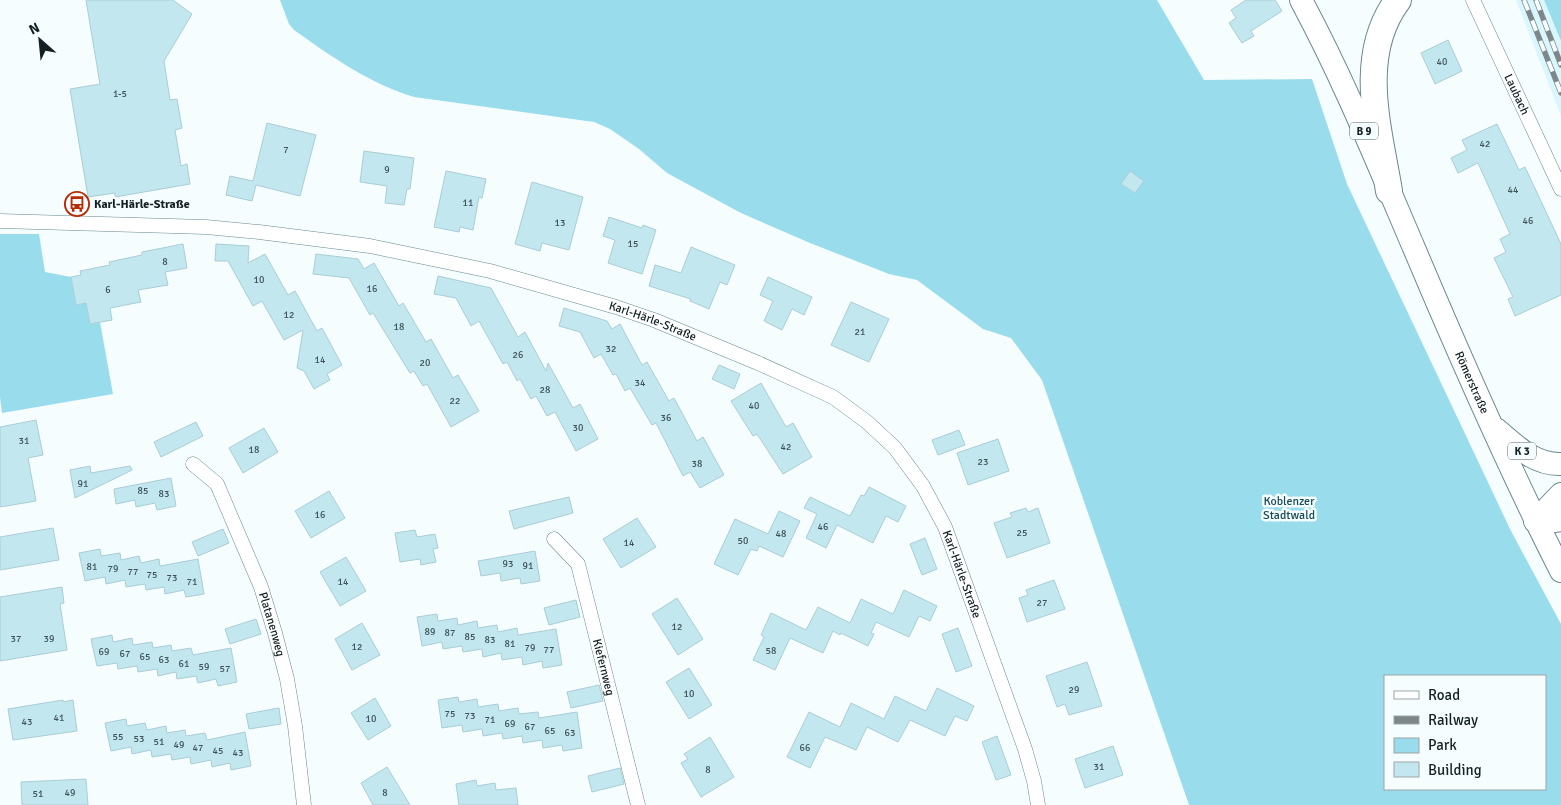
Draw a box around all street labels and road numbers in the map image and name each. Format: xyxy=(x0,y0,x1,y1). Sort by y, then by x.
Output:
street label: Laubach xyxy=(1501,71,1533,117)
road number: B 9 xyxy=(1350,122,1378,140)
street label: Karl-Härle-Straße xyxy=(607,298,699,344)
street label: Römerstraße xyxy=(1452,349,1492,416)
road number: K 3 xyxy=(1508,442,1536,460)
street label: Karl-Härle-Straße xyxy=(939,528,985,620)
street label: Platanenweg xyxy=(255,590,288,658)
street label: Kiefernweg xyxy=(589,637,618,697)

